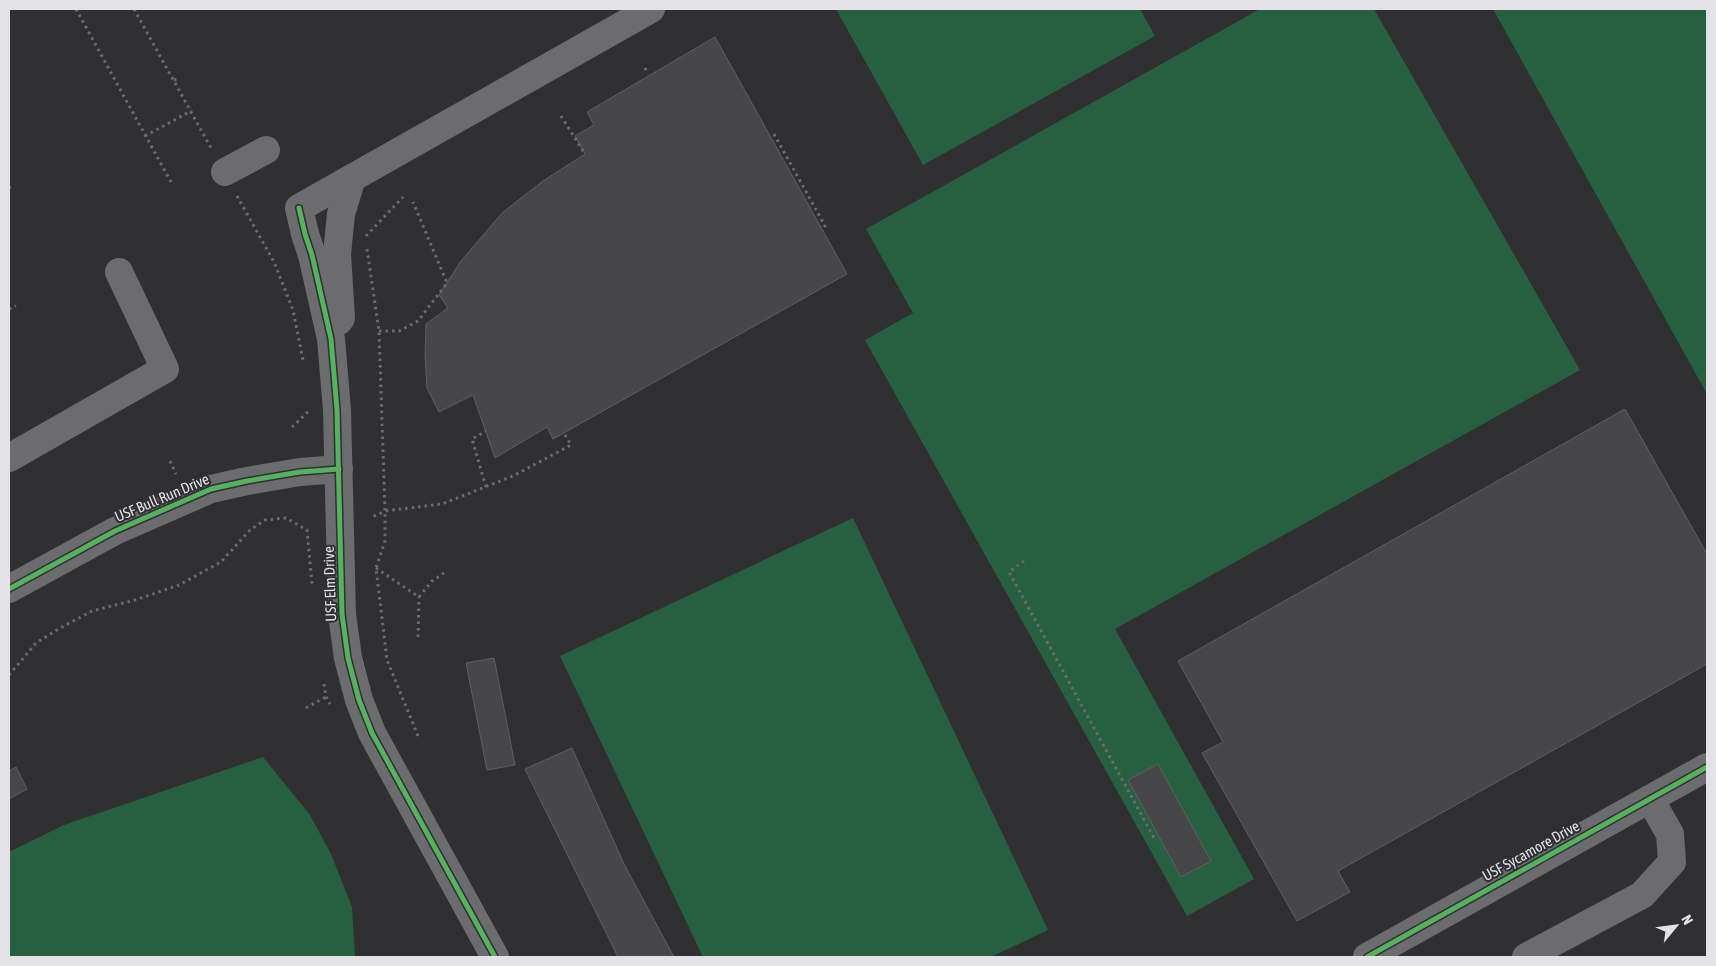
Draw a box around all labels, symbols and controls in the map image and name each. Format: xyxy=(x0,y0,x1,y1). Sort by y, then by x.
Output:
street label: USF Bull Run Drive xyxy=(112,470,212,525)
street label: USF Elm Drive xyxy=(320,546,339,622)
street label: USF Sycamore Drive xyxy=(1479,817,1582,884)
north arrow xyxy=(1651,901,1701,951)
text: N xyxy=(1678,912,1696,927)

